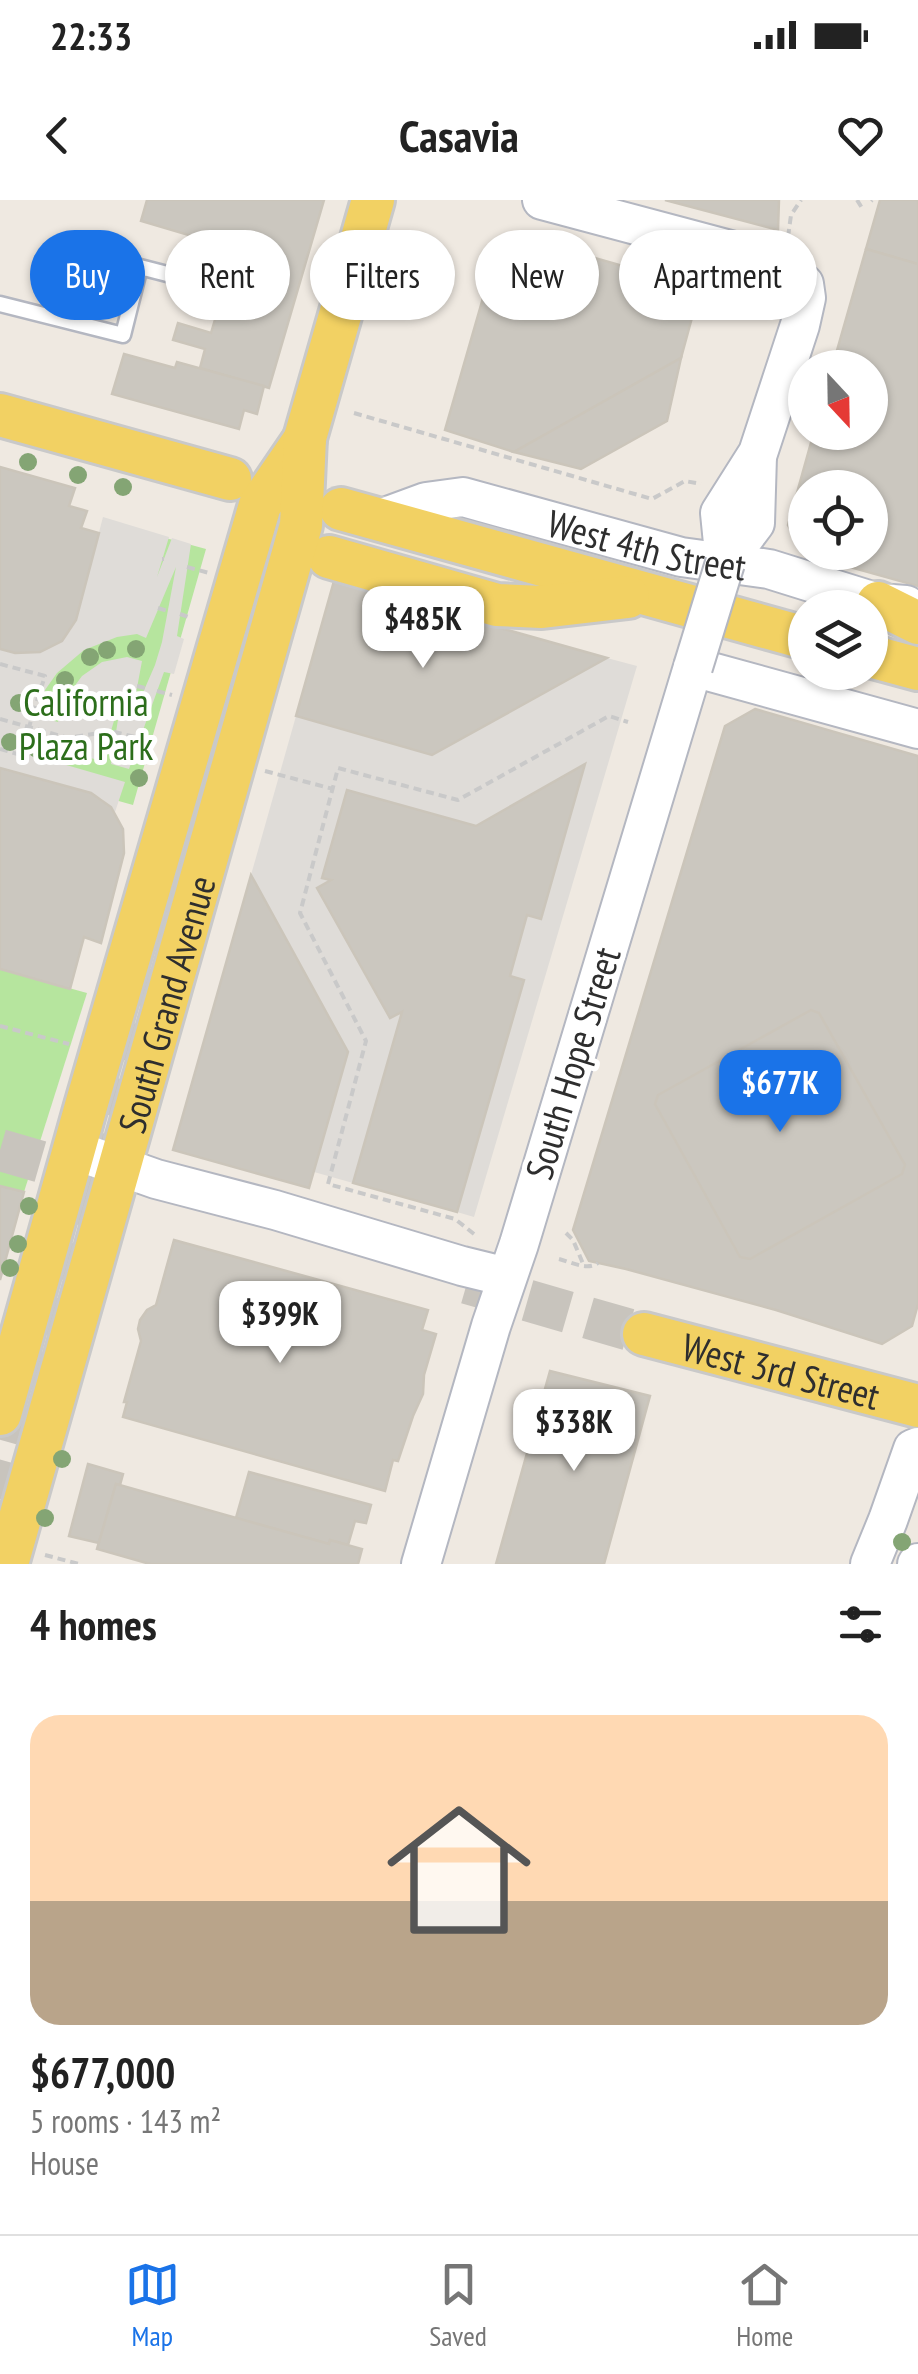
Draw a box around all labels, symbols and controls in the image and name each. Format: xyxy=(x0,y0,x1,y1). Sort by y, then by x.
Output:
text: 22:33 xyxy=(50,11,132,60)
text: Casavia xyxy=(399,106,519,164)
icon: back xyxy=(30,108,85,163)
icon: heart xyxy=(833,108,888,163)
chip: Buy xyxy=(30,230,145,320)
chip: Rent xyxy=(165,230,290,320)
chip: Filters xyxy=(310,230,455,320)
chip: New xyxy=(475,230,599,320)
chip: Apartment xyxy=(619,230,817,320)
north arrow xyxy=(788,350,888,450)
map controls xyxy=(788,350,888,690)
button: locate xyxy=(788,470,888,570)
street label: West 4th Street xyxy=(543,497,750,590)
pin: $485K xyxy=(353,586,493,671)
button: layers xyxy=(788,590,888,690)
text: $485K xyxy=(384,597,462,639)
park label: California Plaza Park xyxy=(19,677,154,770)
street label: South Grand Avenue xyxy=(106,870,225,1138)
street label: South Hope Street xyxy=(513,940,631,1185)
pin: $677K xyxy=(710,1050,850,1135)
text: $677K xyxy=(741,1061,819,1103)
pin: $399K xyxy=(210,1281,350,1366)
text: $399K xyxy=(241,1292,319,1334)
street label: West 3rd Street xyxy=(677,1321,886,1420)
pin: $338K xyxy=(504,1389,644,1474)
text: $338K xyxy=(535,1400,613,1442)
text: 4 homes xyxy=(30,1597,157,1652)
icon: filters xyxy=(833,1597,888,1652)
icon: home xyxy=(369,1780,549,1960)
text: $677,000 xyxy=(30,2045,175,2100)
text: 5 rooms · 143 m² xyxy=(30,2100,221,2142)
text: House xyxy=(30,2142,99,2184)
tab: Map xyxy=(125,2257,180,2354)
tab: Saved xyxy=(429,2257,487,2354)
tab: Home xyxy=(736,2257,793,2354)

